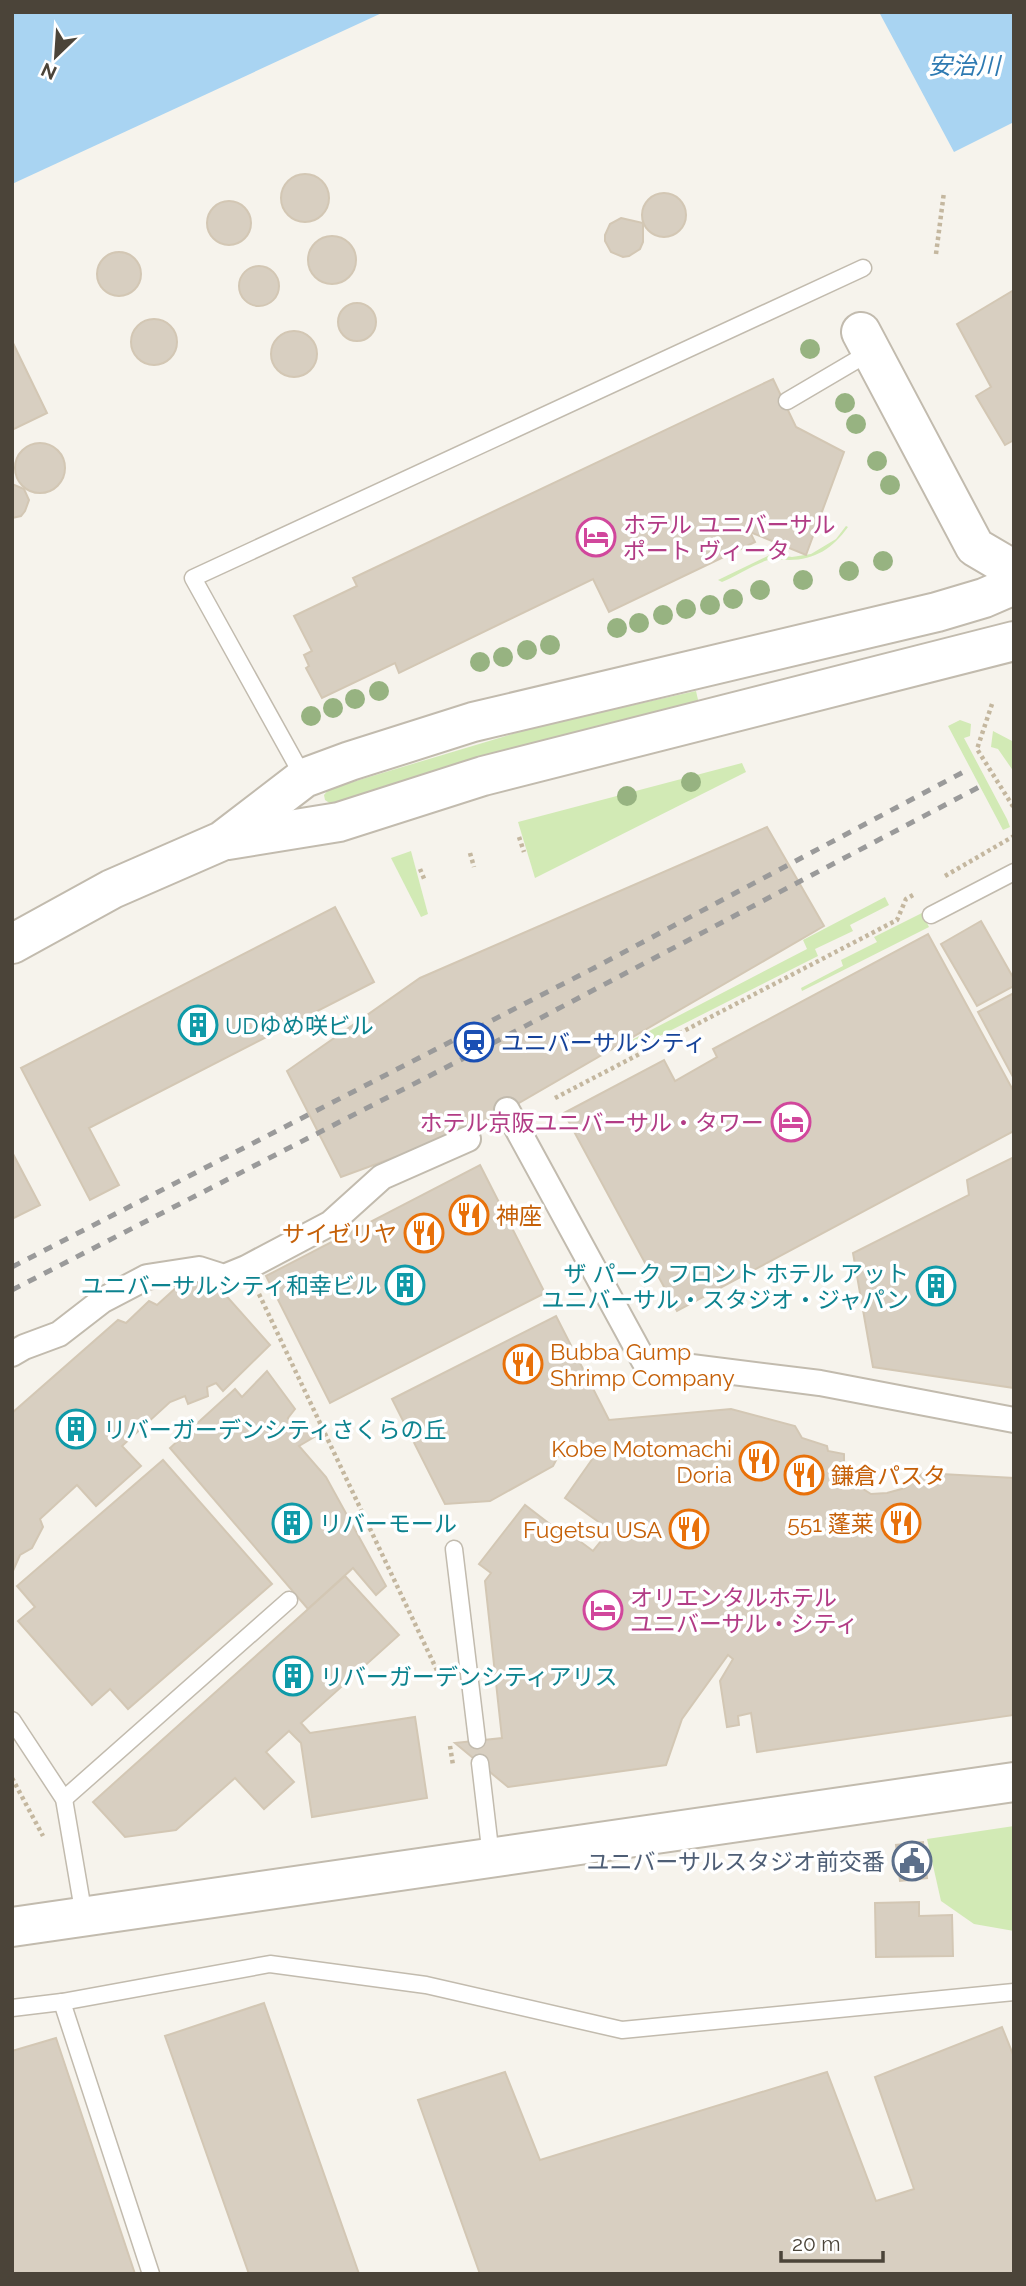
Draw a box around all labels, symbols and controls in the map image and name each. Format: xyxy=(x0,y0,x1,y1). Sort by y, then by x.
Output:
north arrow xyxy=(21,21,91,91)
water label: 安治川 xyxy=(928,51,1003,80)
text: N xyxy=(38,58,60,84)
place label: ホテル ユニバーサル ポート ヴィータ xyxy=(623,511,835,564)
hotel icon: ホテル ユニバーサル ポート ヴィータ xyxy=(575,516,617,558)
building icon: UDゆめ咲ビル xyxy=(177,1004,219,1046)
place label: UDゆめ咲ビル xyxy=(225,1012,374,1039)
station icon: ユニバーサルシティ xyxy=(453,1021,495,1063)
place label: ユニバーサルシティ xyxy=(501,1029,706,1056)
hotel icon: ホテル京阪ユニバーサル・タワー xyxy=(770,1101,812,1143)
place label: ホテル京阪ユニバーサル・タワー xyxy=(419,1109,764,1136)
restaurant icon: 神座 xyxy=(448,1194,490,1236)
place label: 神座 xyxy=(496,1202,542,1229)
restaurant icon: サイゼリヤ xyxy=(403,1212,445,1254)
place label: サイゼリヤ xyxy=(282,1220,397,1247)
place label: ザ パーク フロント ホテル アット ユニバーサル・スタジオ・ジャパン xyxy=(541,1260,909,1313)
building icon: ユニバーサルシティ和幸ビル xyxy=(384,1264,426,1306)
building icon: ザ パーク フロント ホテル アット ユニバーサル・スタジオ・ジャパン xyxy=(915,1265,957,1307)
place label: ユニバーサルシティ和幸ビル xyxy=(81,1272,378,1299)
place label: Bubba Gump Shrimp Company xyxy=(550,1338,735,1391)
restaurant icon: Bubba Gump Shrimp Company xyxy=(502,1343,544,1385)
building icon: リバーガーデンシティさくらの丘 xyxy=(55,1408,97,1450)
place label: リバーガーデンシティさくらの丘 xyxy=(103,1416,447,1443)
place label: Kobe Motomachi Doria xyxy=(551,1435,732,1488)
restaurant icon: Kobe Motomachi Doria xyxy=(738,1440,780,1482)
restaurant icon: 鎌倉パスタ xyxy=(783,1454,825,1496)
place label: 鎌倉パスタ xyxy=(831,1462,946,1489)
building icon: リバーモール xyxy=(271,1502,313,1544)
restaurant icon: 551 蓬莱 xyxy=(880,1502,922,1544)
restaurant icon: Fugetsu USA xyxy=(668,1508,710,1550)
place label: リバーモール xyxy=(319,1510,457,1537)
place label: 551 蓬莱 xyxy=(787,1510,874,1537)
place label: Fugetsu USA xyxy=(523,1516,662,1543)
place label: オリエンタルホテル ユニバーサル・シティ xyxy=(630,1584,858,1637)
hotel icon: オリエンタルホテル ユニバーサル・シティ xyxy=(582,1589,624,1631)
building icon: リバーガーデンシティアリス xyxy=(272,1655,314,1697)
place label: リバーガーデンシティアリス xyxy=(320,1663,618,1690)
public building icon: ユニバーサルスタジオ前交番 xyxy=(891,1840,933,1882)
place label: ユニバーサルスタジオ前交番 xyxy=(586,1848,885,1875)
scale bar xyxy=(781,2220,883,2264)
text: 20 m xyxy=(792,2231,840,2256)

